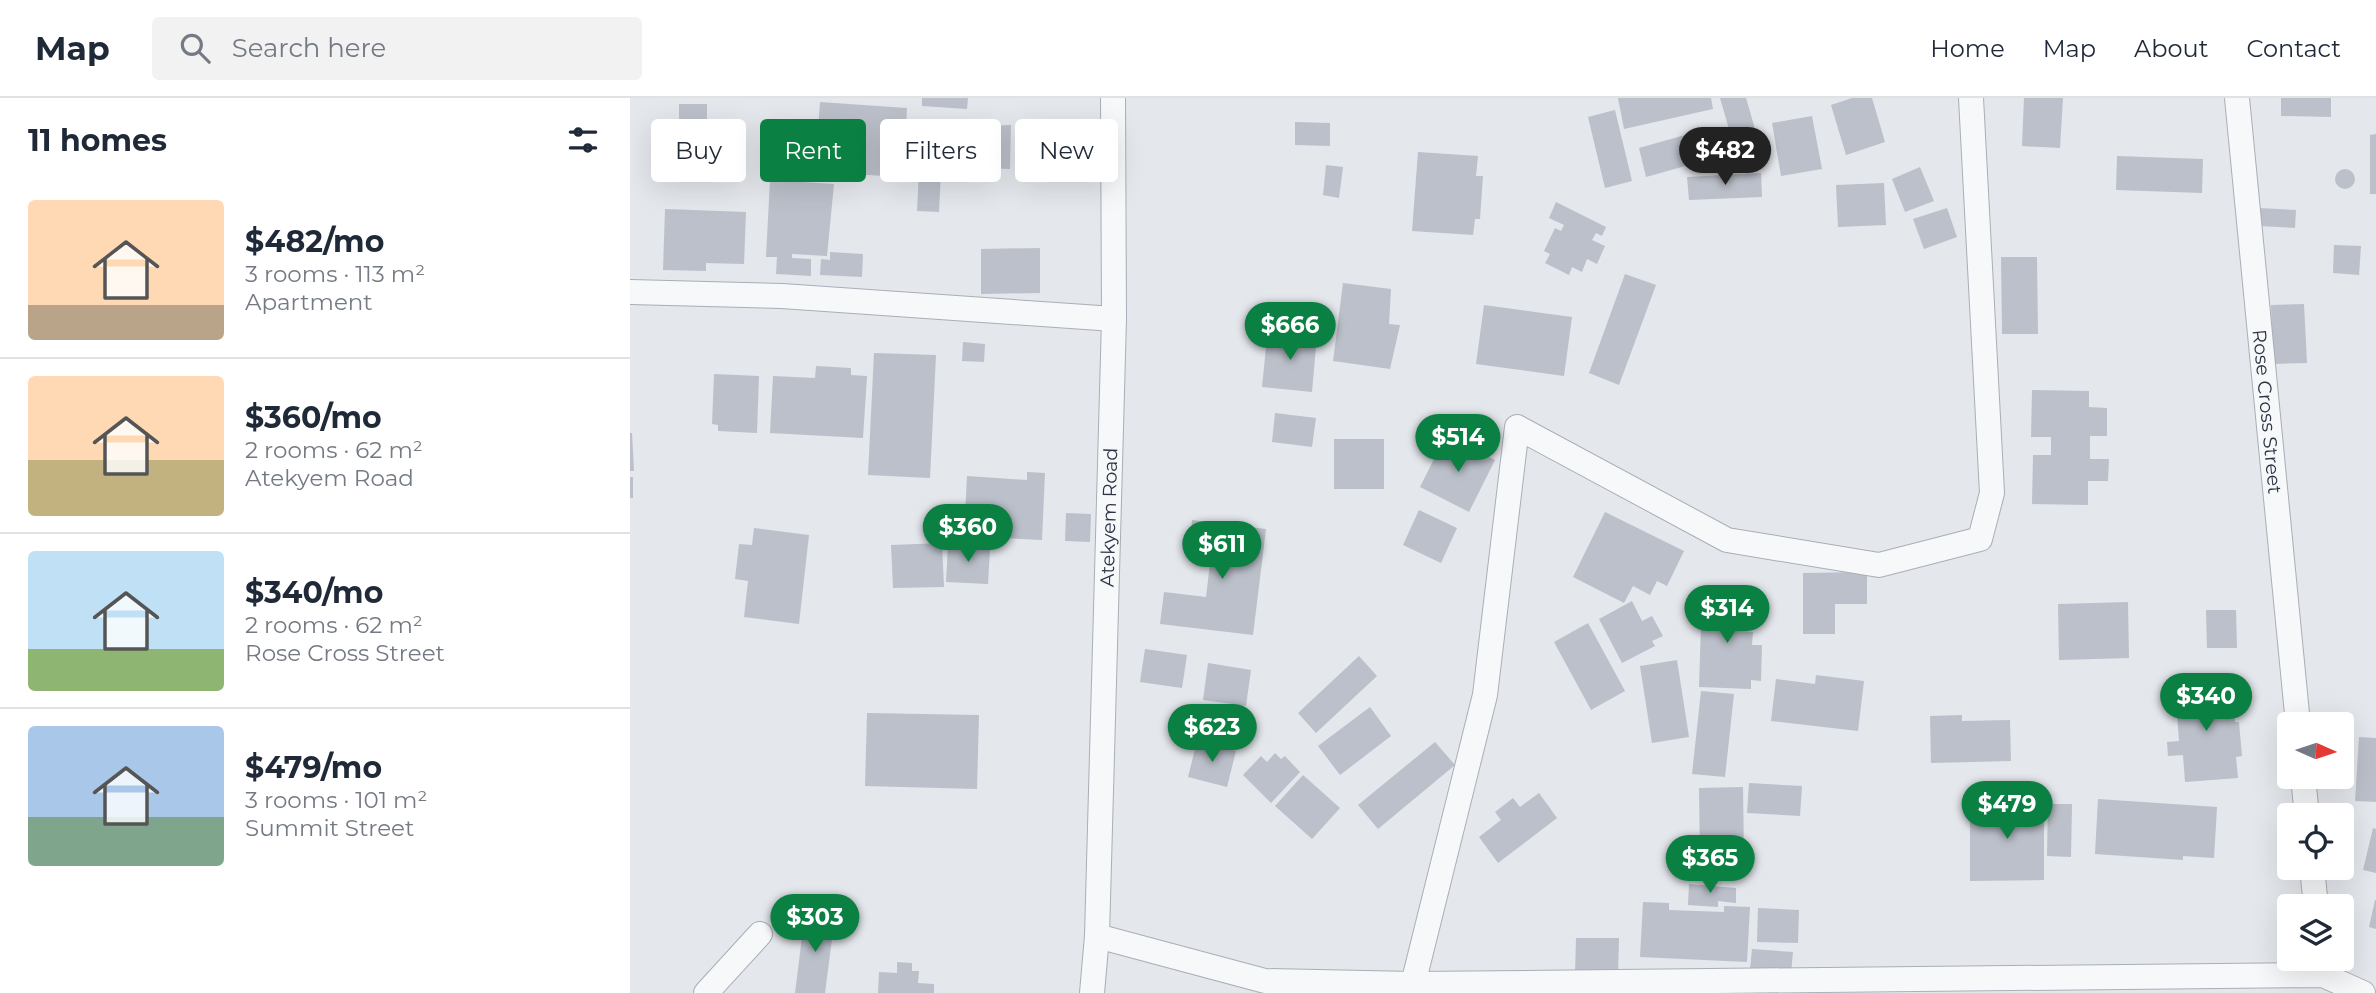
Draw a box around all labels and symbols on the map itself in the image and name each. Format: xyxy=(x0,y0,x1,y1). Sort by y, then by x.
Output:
pin: $482 xyxy=(1684,127,1766,187)
pin: $666 xyxy=(1249,302,1331,362)
street label: Rose Cross Street xyxy=(2248,328,2287,495)
pin: $514 xyxy=(1417,414,1499,474)
street label: Atekyem Road xyxy=(1096,447,1122,588)
pin: $360 xyxy=(927,504,1009,564)
pin: $611 xyxy=(1181,522,1263,581)
pin: $314 xyxy=(1686,586,1768,645)
pin: $340 xyxy=(2165,674,2247,733)
pin: $623 xyxy=(1171,704,1253,764)
north arrow xyxy=(2277,712,2354,789)
pin: $479 xyxy=(1966,782,2048,841)
pin: $365 xyxy=(1669,836,1751,895)
pin: $303 xyxy=(774,894,856,954)

